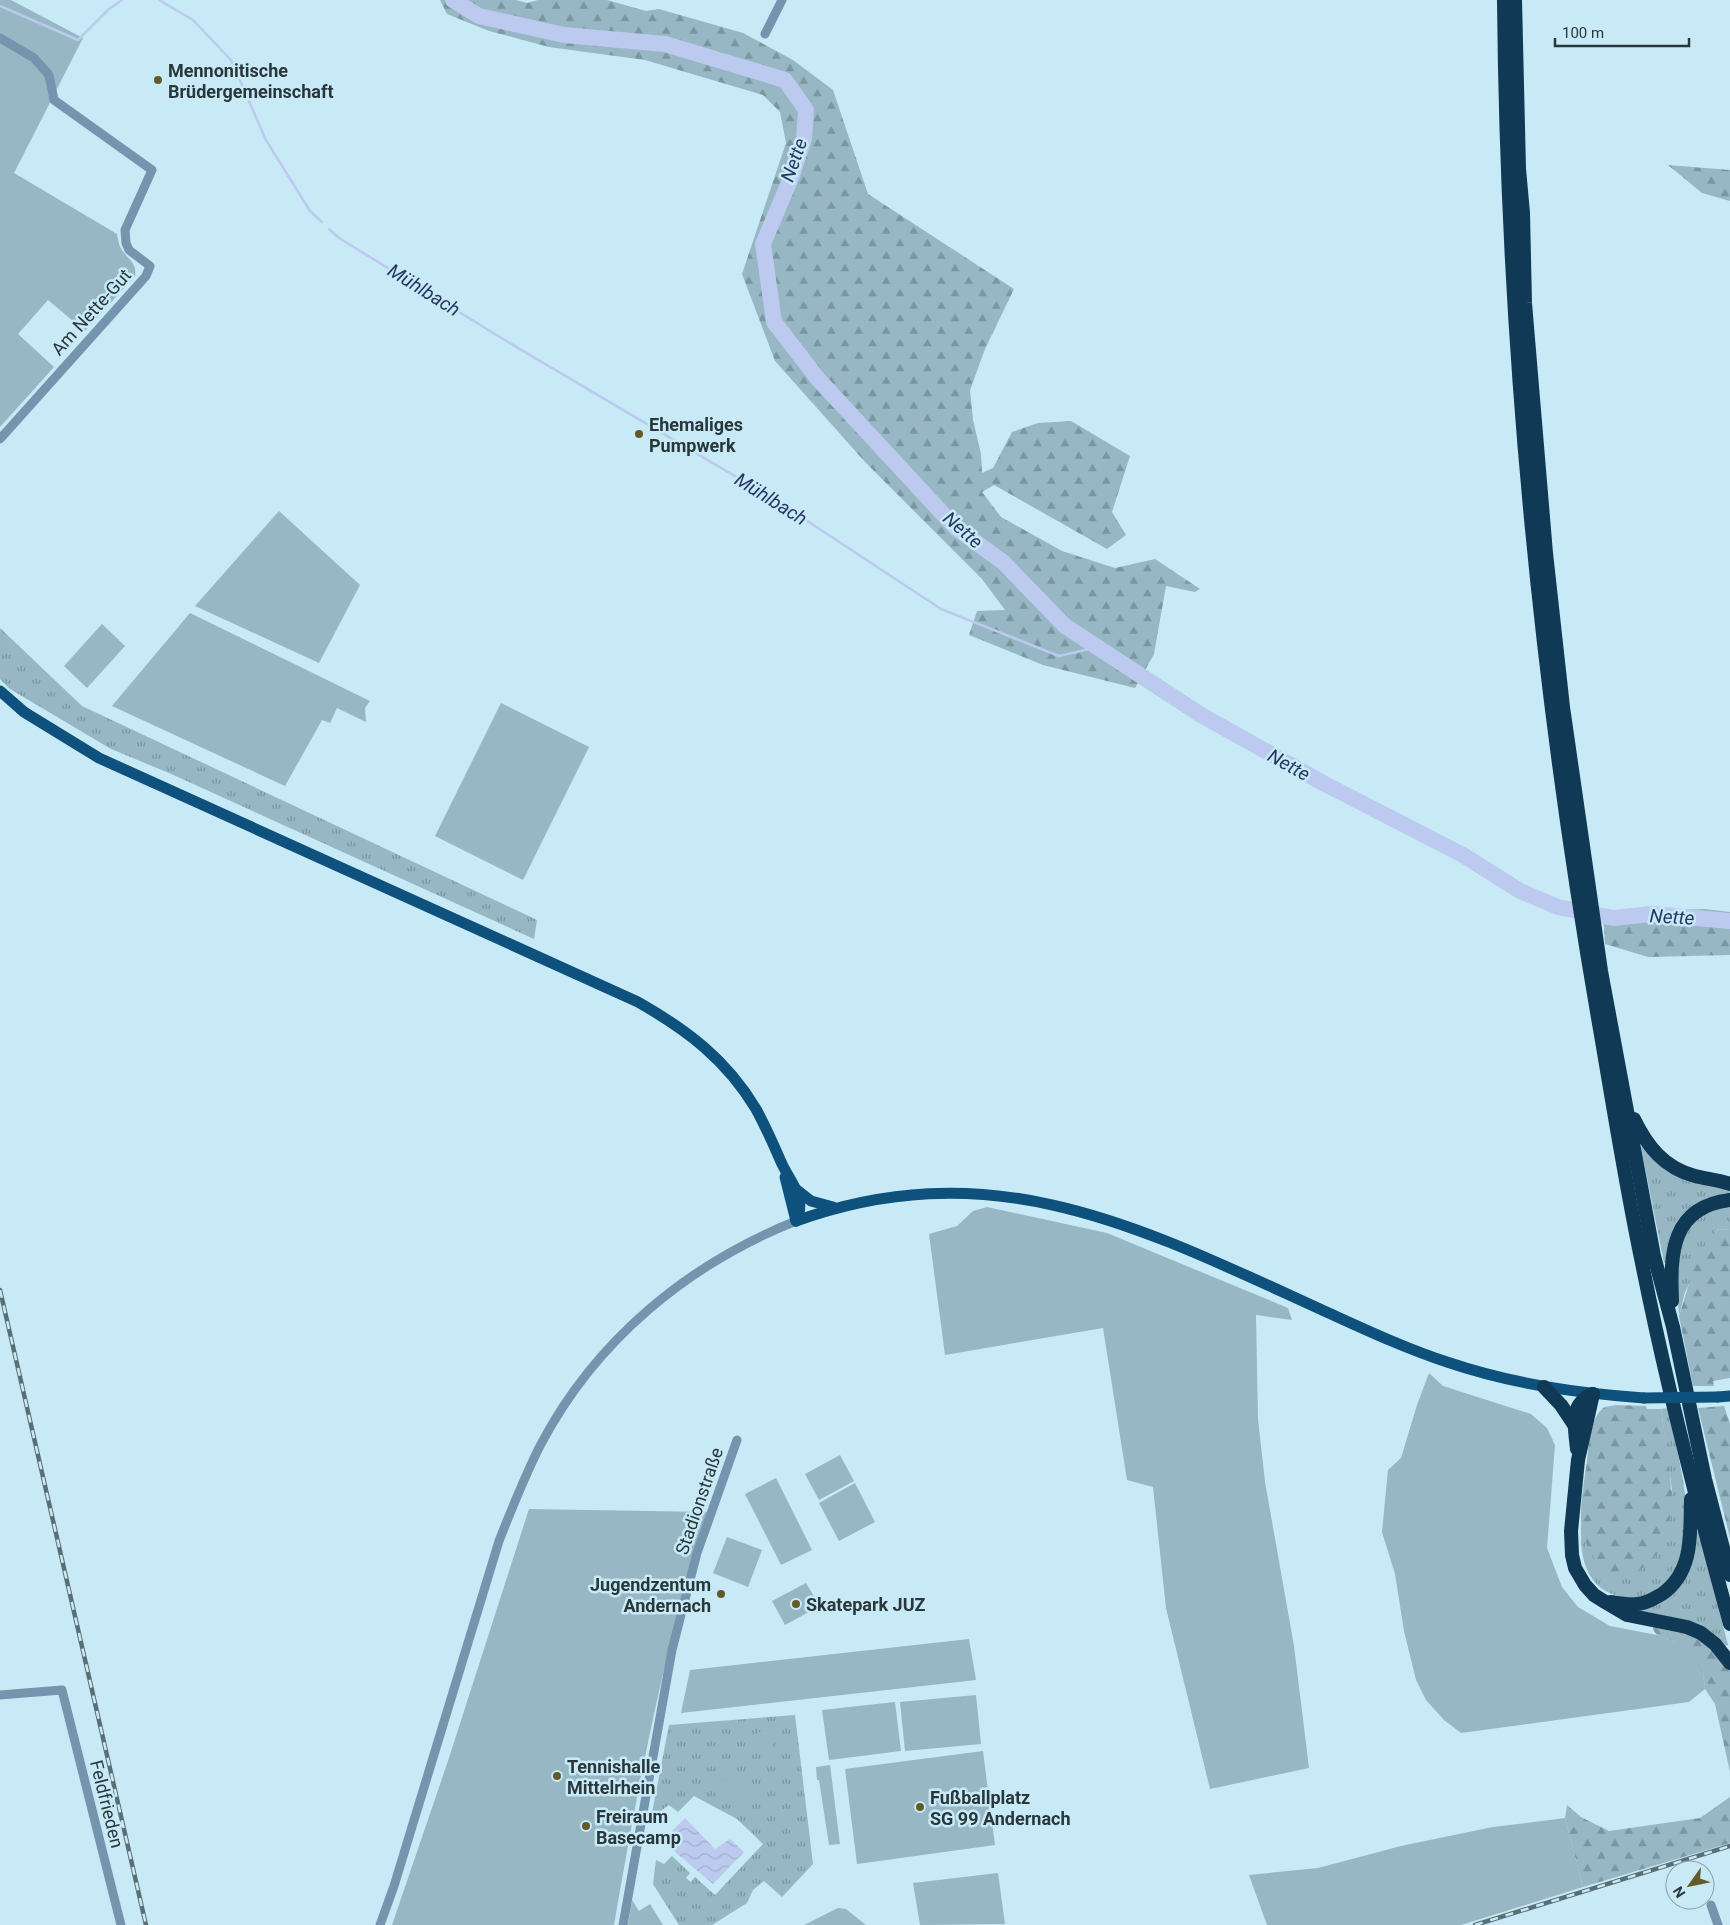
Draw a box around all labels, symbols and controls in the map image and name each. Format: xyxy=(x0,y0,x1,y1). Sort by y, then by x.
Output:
scale bar xyxy=(1555,15,1689,47)
text: 100 m xyxy=(1562,24,1604,42)
place label: Mennonitische Brüdergemeinschaft xyxy=(168,60,333,102)
marker: Mennonitische Brüdergemeinschaft xyxy=(152,74,164,86)
water label: Nette xyxy=(776,135,812,185)
water label: Mühlbach xyxy=(384,259,464,321)
street label: Am Nette-Gut xyxy=(47,264,135,359)
place label: Ehemaliges Pumpwerk xyxy=(649,414,743,456)
marker: Ehemaliges Pumpwerk xyxy=(633,428,645,440)
water label: Mühlbach xyxy=(731,468,811,530)
water label: Nette xyxy=(939,507,988,554)
water label: Nette xyxy=(1264,744,1314,786)
water label: Nette xyxy=(1649,904,1695,930)
street label: Stadionstraße xyxy=(671,1445,727,1557)
place label: Jugendzentum Andernach xyxy=(590,1574,711,1616)
marker: Jugendzentum Andernach xyxy=(715,1588,727,1600)
place label: Skatepark JUZ xyxy=(806,1594,926,1615)
marker: Skatepark JUZ xyxy=(790,1598,802,1610)
place label: Tennishalle Mittelrhein xyxy=(567,1756,660,1798)
street label: Feldfrieden xyxy=(86,1758,128,1850)
marker: Tennishalle Mittelrhein xyxy=(551,1770,563,1782)
place label: Fußballplatz SG 99 Andernach xyxy=(930,1787,1070,1829)
marker: Fußballplatz SG 99 Andernach xyxy=(914,1801,926,1813)
place label: Freiraum Basecamp xyxy=(596,1806,681,1848)
marker: Freiraum Basecamp xyxy=(580,1820,592,1832)
north arrow xyxy=(1665,1860,1715,1910)
text: N xyxy=(1670,1884,1689,1901)

